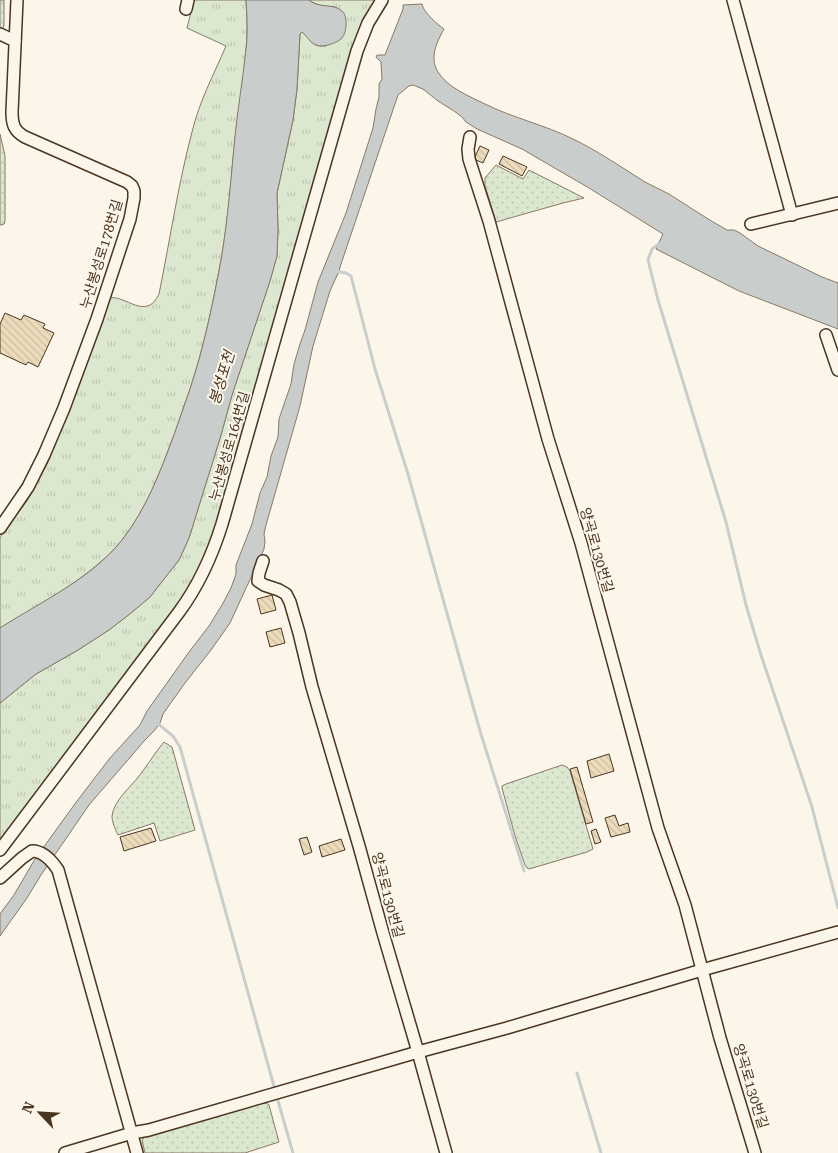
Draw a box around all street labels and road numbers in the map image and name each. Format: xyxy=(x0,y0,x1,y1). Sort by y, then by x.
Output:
street label: 누산봉성로178번길 xyxy=(77,197,125,311)
street label: 누산봉성로164번길 xyxy=(206,389,252,503)
street label: 양곡로130번길 xyxy=(577,506,617,594)
street label: 양곡로130번길 xyxy=(369,850,407,940)
street label: 양곡로130번길 xyxy=(730,1042,772,1130)

